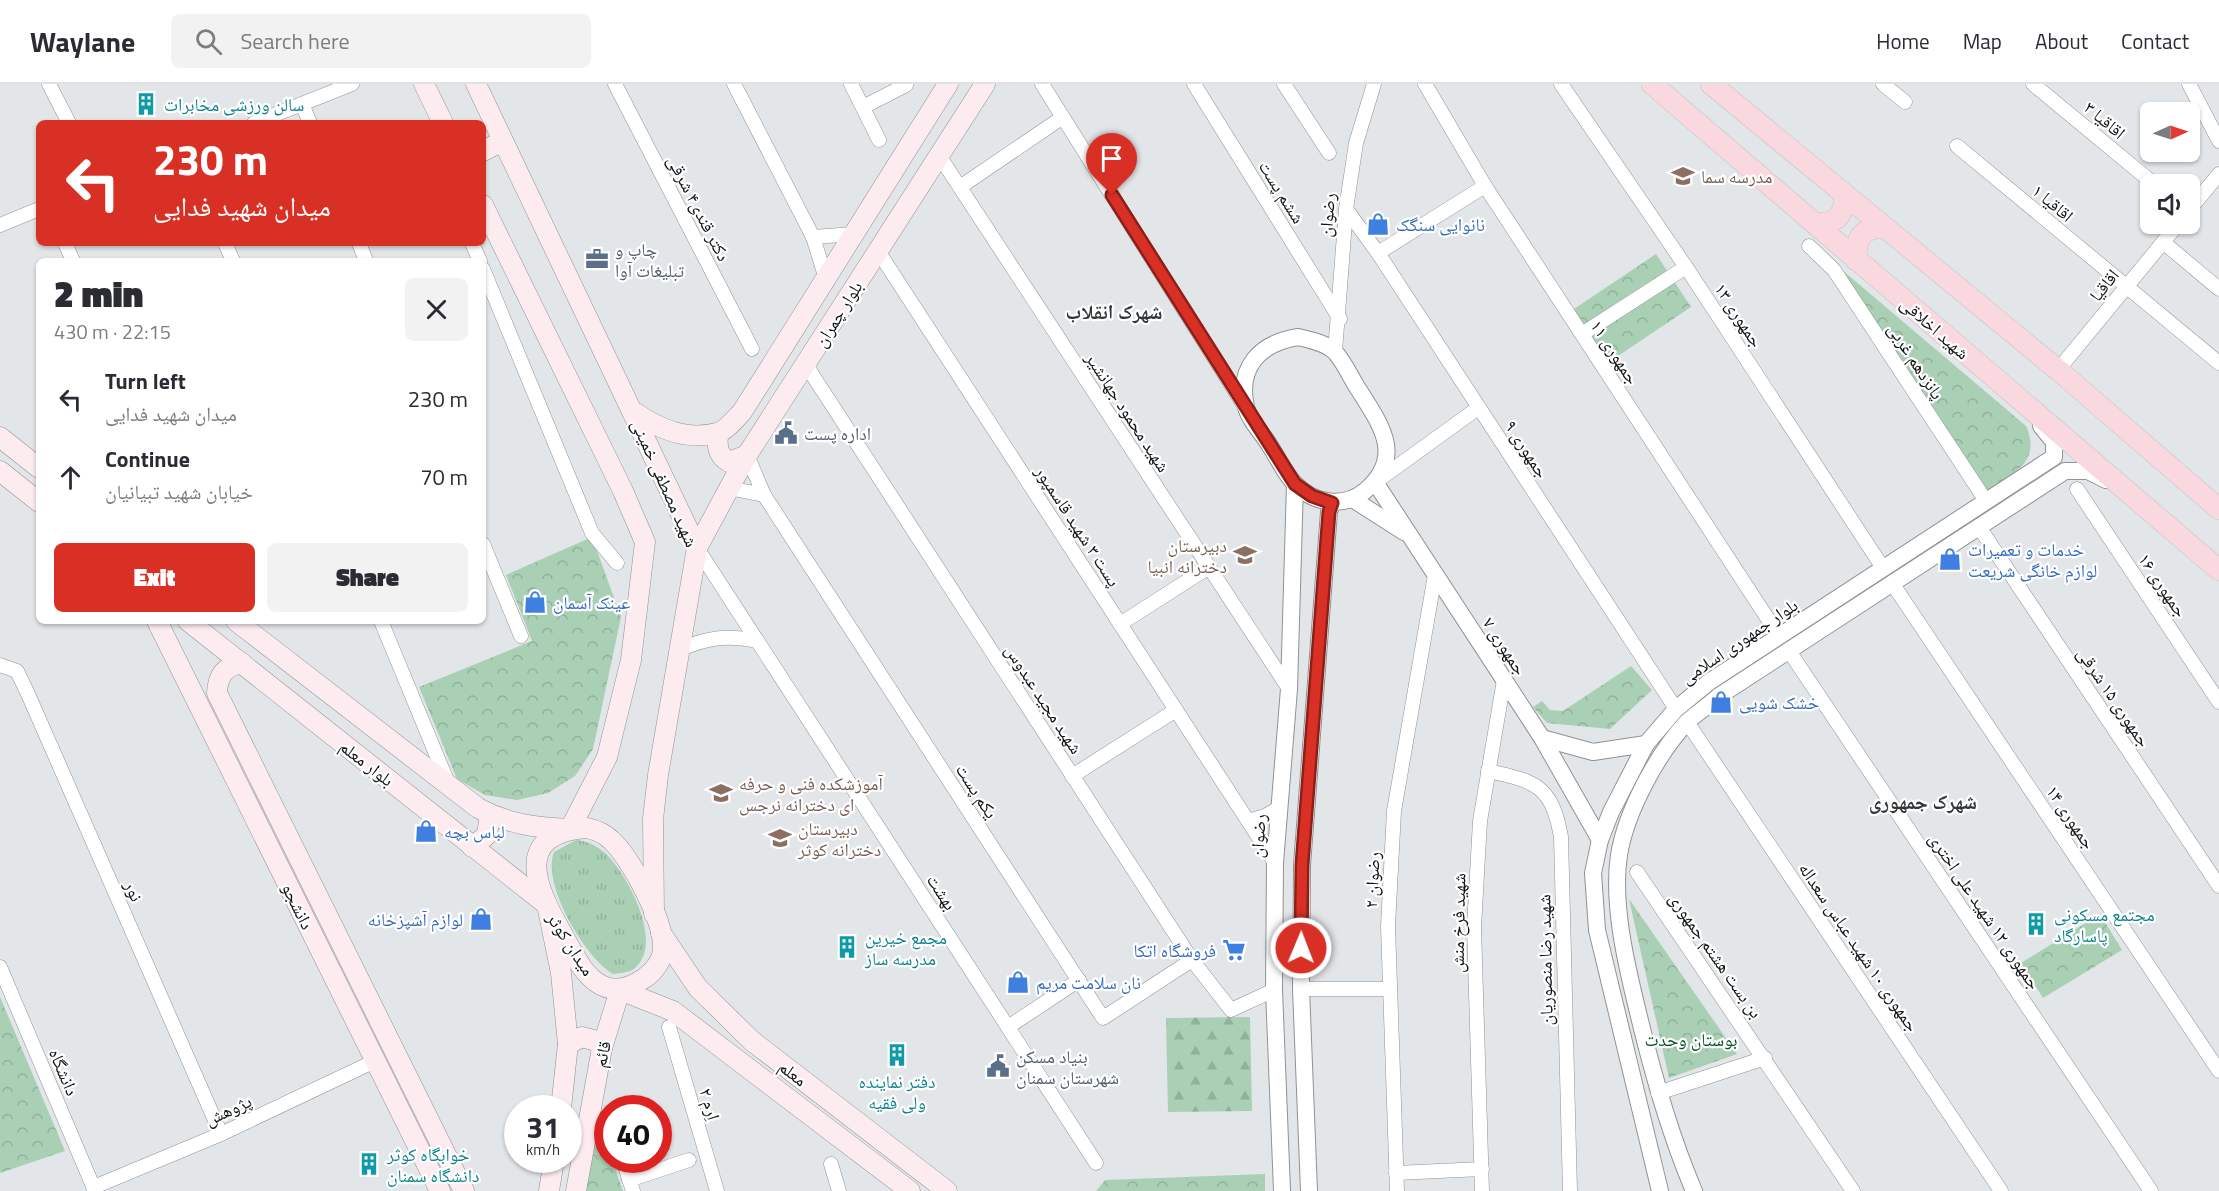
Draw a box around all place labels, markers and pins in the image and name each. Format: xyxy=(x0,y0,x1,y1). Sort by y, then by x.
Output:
building icon: سالن ورزشی مخابرات xyxy=(133,91,159,117)
place label: سالن ورزشی مخابرات xyxy=(164,91,304,118)
pin xyxy=(1086,133,1137,195)
school or university icon: مدرسه سما xyxy=(1670,163,1696,189)
place label: مدرسه سما xyxy=(1701,163,1772,190)
shop icon: نانوایی سنگک xyxy=(1365,211,1391,237)
place label: نانوایی سنگک xyxy=(1396,211,1485,238)
place label: چاپ و تبلیغات آوا xyxy=(615,236,684,284)
office icon: چاپ و تبلیغات آوا xyxy=(584,246,610,272)
public building icon: اداره پست xyxy=(773,420,799,446)
place label: اداره پست xyxy=(804,420,871,447)
place label: دبیرستان دخترانه انبیا xyxy=(1147,532,1227,580)
place label: خدمات و تعمیرات لوازم خانگی شریعت xyxy=(1968,536,2097,584)
school or university icon: دبیرستان دخترانه انبیا xyxy=(1232,542,1258,568)
shop icon: خدمات و تعمیرات لوازم خانگی شریعت xyxy=(1937,546,1963,572)
shop icon: عینک آسمان xyxy=(522,589,548,615)
place label: عینک آسمان xyxy=(553,589,630,616)
shop icon: خشک شویی xyxy=(1708,689,1734,715)
place label: خشک شویی xyxy=(1739,689,1819,716)
place label: آموزشکده فنی و حرفه ای دخترانه نرجس xyxy=(739,770,883,818)
school or university icon: آموزشکده فنی و حرفه ای دخترانه نرجس xyxy=(708,780,734,806)
place label: دبیرستان دخترانه کوثر xyxy=(797,815,881,863)
shop icon: لباس بچه xyxy=(413,818,439,844)
place label: لباس بچه xyxy=(444,818,505,845)
school or university icon: دبیرستان دخترانه کوثر xyxy=(767,825,793,851)
place label: مجتمع مسکونی پاسارگاد xyxy=(2054,901,2155,949)
place label: لوازم آشپزخانه xyxy=(368,906,463,933)
shop icon: لوازم آشپزخانه xyxy=(468,906,494,932)
building icon: مجتمع مسکونی پاسارگاد xyxy=(2023,911,2049,937)
place label: مجمع خیرین مدرسه ساز xyxy=(864,924,947,972)
building icon: مجمع خیرین مدرسه ساز xyxy=(834,934,860,960)
place label: فروشگاه اتکا xyxy=(1134,937,1216,964)
supermarket icon: فروشگاه اتکا xyxy=(1221,937,1247,963)
shop icon: نان سلامت مریم xyxy=(1005,969,1031,995)
place label: نان سلامت مریم xyxy=(1036,969,1141,996)
building icon: دفتر نماینده ولی فقیه xyxy=(884,1042,910,1068)
place label: بنیاد مسکن شهرستان سمنان xyxy=(1016,1043,1119,1091)
public building icon: بنیاد مسکن شهرستان سمنان xyxy=(985,1053,1011,1079)
place label: دفتر نماینده ولی فقیه xyxy=(859,1068,935,1116)
place label: خوابگاه کوثر دانشگاه سمنان xyxy=(386,1141,479,1189)
building icon: خوابگاه کوثر دانشگاه سمنان xyxy=(356,1151,382,1177)

